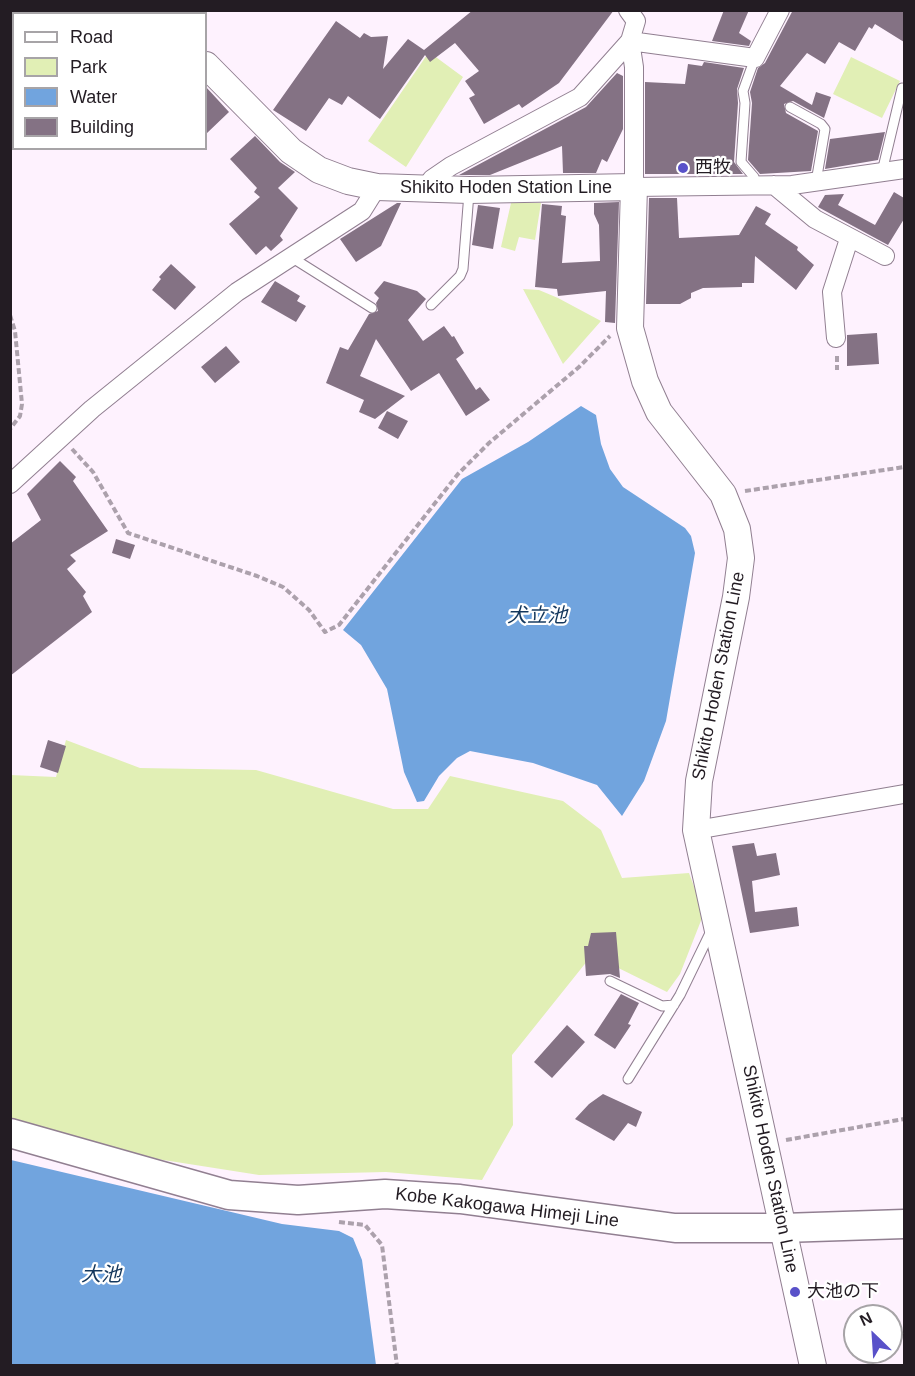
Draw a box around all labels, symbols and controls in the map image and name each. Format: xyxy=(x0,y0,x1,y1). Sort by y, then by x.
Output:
legend xyxy=(12,12,207,150)
text: Road xyxy=(70,27,113,47)
text: Park xyxy=(70,57,107,77)
text: Water xyxy=(70,87,117,107)
text: Building xyxy=(70,117,134,137)
place label: 西牧 xyxy=(695,157,731,179)
marker: 西牧 xyxy=(676,161,690,175)
street label: Shikito Hoden Station Line xyxy=(400,177,612,199)
street label: Shikito Hoden Station Line xyxy=(688,570,750,782)
water label: 犬立池 xyxy=(507,604,567,628)
street label: Shikito Hoden Station Line xyxy=(737,1063,803,1275)
street label: Kobe Kakogawa Himeji Line xyxy=(394,1184,620,1232)
water label: 大池 xyxy=(81,1263,121,1287)
place label: 大池の下 xyxy=(807,1281,879,1303)
marker: 大池の下 xyxy=(788,1285,802,1299)
north arrow xyxy=(843,1304,903,1364)
text: N xyxy=(857,1309,875,1329)

